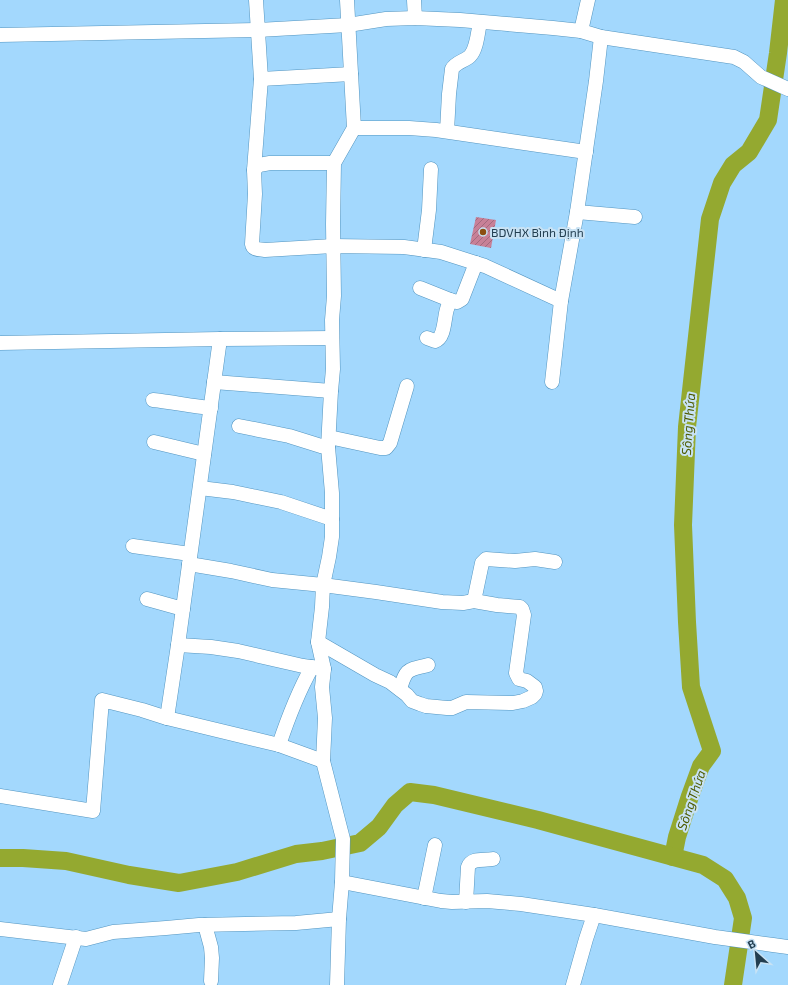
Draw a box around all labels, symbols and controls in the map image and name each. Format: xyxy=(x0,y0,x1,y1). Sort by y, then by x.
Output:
place label: BDVHX Bình Định xyxy=(491,225,584,240)
marker: BDVHX Bình Định xyxy=(478,227,488,237)
water label: Sông Thứa xyxy=(678,392,698,456)
water label: Sông Thứa xyxy=(673,768,709,832)
north arrow xyxy=(736,933,776,973)
text: B xyxy=(745,936,757,951)

